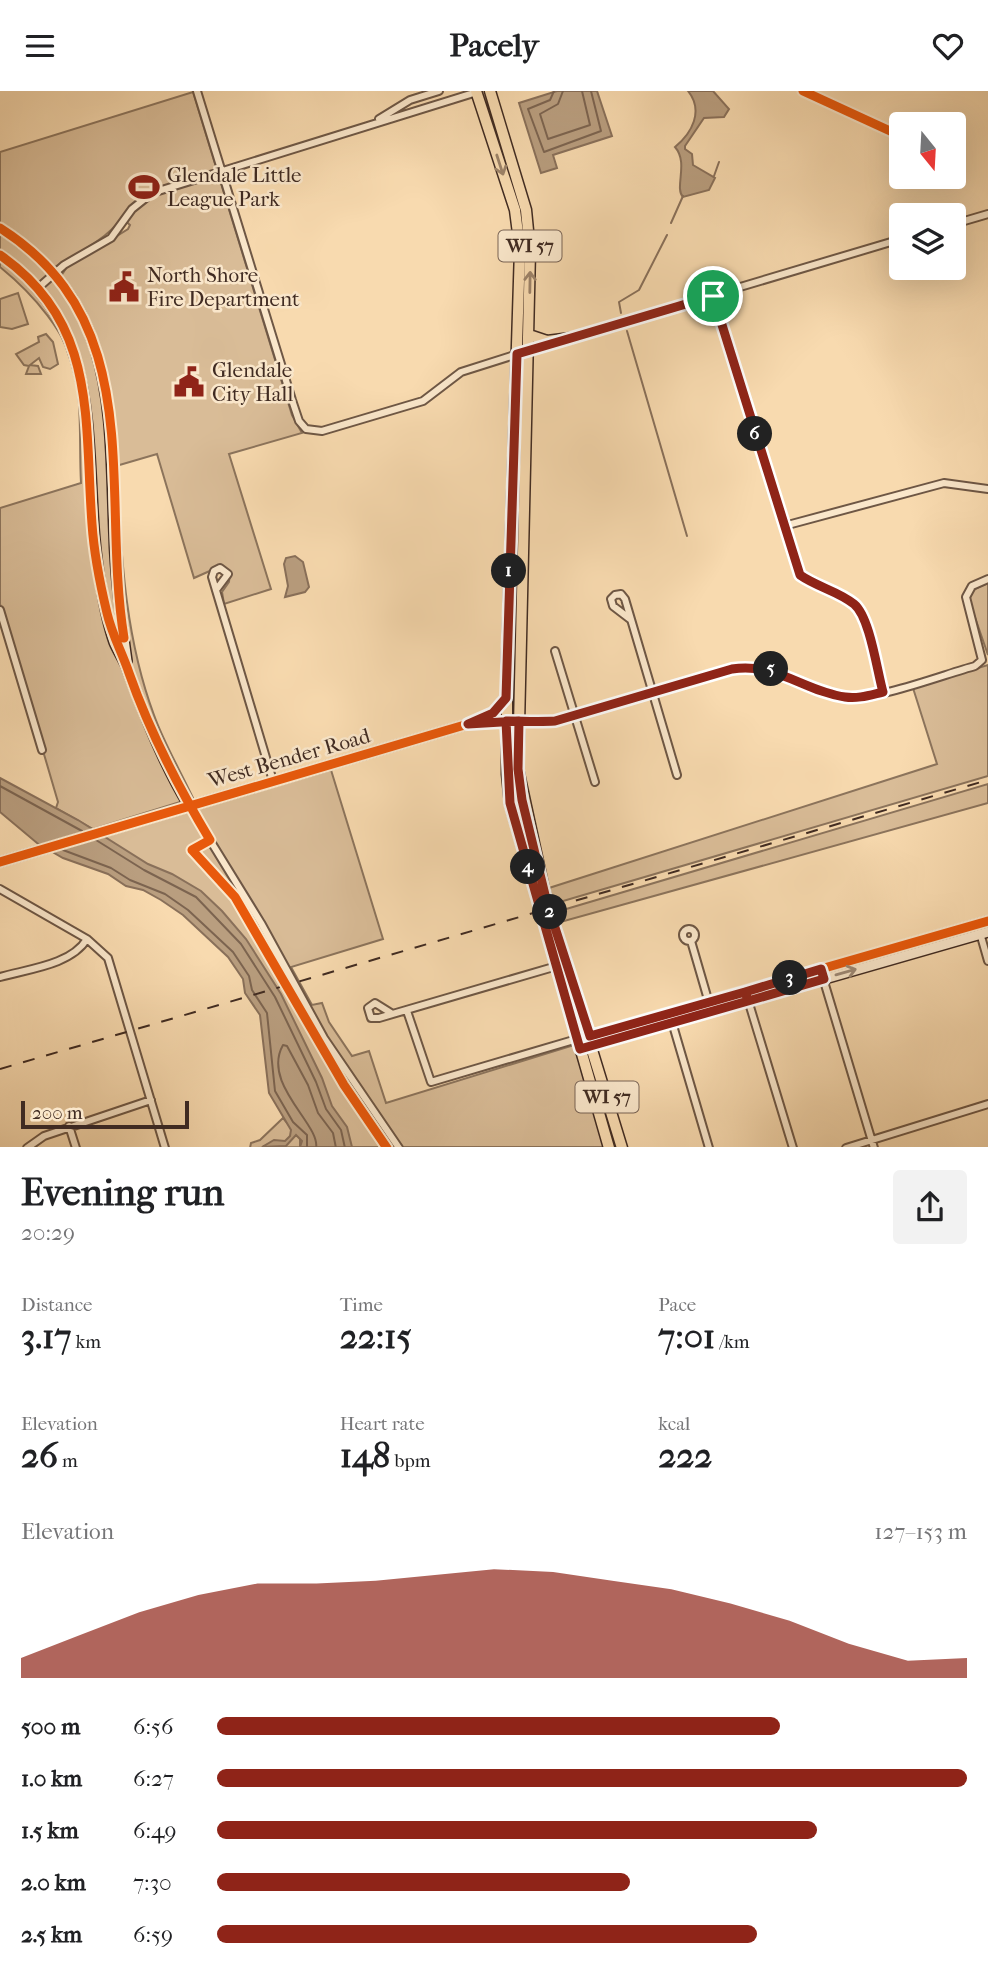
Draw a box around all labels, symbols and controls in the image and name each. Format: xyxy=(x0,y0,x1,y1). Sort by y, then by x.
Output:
icon: menu xyxy=(21,27,59,65)
text: Pacely xyxy=(450,27,538,64)
icon: heart xyxy=(929,27,967,65)
north arrow xyxy=(889,112,966,189)
map controls xyxy=(889,112,966,280)
one-way arrow xyxy=(494,154,507,176)
place label: Glendale Little League Park xyxy=(167,163,301,211)
sports icon: Glendale Little League Park xyxy=(127,170,161,204)
button: layers xyxy=(889,203,966,280)
road number: WI 57 xyxy=(498,231,562,261)
place label: North Shore Fire Department xyxy=(147,263,300,311)
pin xyxy=(683,266,743,326)
public building icon: North Shore Fire Department xyxy=(107,270,141,304)
one-way arrow xyxy=(523,271,537,294)
icon: arrive xyxy=(694,277,732,315)
place label: Glendale City Hall xyxy=(212,358,293,406)
public building icon: Glendale City Hall xyxy=(172,365,206,399)
pin: 6 xyxy=(738,417,772,451)
text: 6 xyxy=(749,422,760,444)
pin: 1 xyxy=(491,553,526,589)
text: 1 xyxy=(505,559,512,581)
pin: 5 xyxy=(754,651,788,687)
text: 5 xyxy=(766,657,775,679)
street label: West Bender Road xyxy=(204,723,373,793)
pin: 4 xyxy=(510,849,546,885)
text: 4 xyxy=(522,855,533,877)
pin: 2 xyxy=(532,895,568,929)
text: 2 xyxy=(545,900,554,922)
pin: 3 xyxy=(772,961,808,995)
one-way arrow xyxy=(835,965,857,978)
text: 3 xyxy=(786,966,793,988)
road number: WI 57 xyxy=(576,1081,638,1113)
scale bar xyxy=(21,1099,189,1130)
text: 200 m xyxy=(32,1102,83,1124)
text: Evening run xyxy=(21,1170,224,1215)
button: share xyxy=(893,1170,967,1244)
text: 20:29 xyxy=(21,1219,75,1246)
text: Distance xyxy=(21,1294,92,1316)
text: Time xyxy=(340,1294,383,1316)
text: Pace xyxy=(658,1294,696,1316)
text: 3.17 xyxy=(21,1316,71,1357)
text: 22:15 xyxy=(340,1316,412,1357)
text: 7:01 xyxy=(658,1316,715,1357)
text: km xyxy=(71,1331,101,1353)
text: /km xyxy=(715,1331,750,1353)
text: Elevation xyxy=(21,1413,98,1435)
text: Heart rate xyxy=(340,1413,425,1435)
text: kcal xyxy=(658,1413,690,1435)
text: 26 xyxy=(21,1435,58,1476)
text: 148 xyxy=(340,1435,390,1476)
text: 222 xyxy=(658,1435,712,1476)
text: m xyxy=(58,1450,78,1472)
text: bpm xyxy=(390,1450,430,1472)
text: Elevation xyxy=(21,1518,114,1545)
text: 127–153 m xyxy=(874,1518,967,1545)
text: 500 m xyxy=(21,1713,80,1740)
text: 6:56 xyxy=(133,1713,173,1740)
text: 1.0 km xyxy=(21,1765,82,1792)
text: 6:27 xyxy=(133,1765,174,1792)
text: 1.5 km xyxy=(21,1817,79,1844)
text: 6:49 xyxy=(133,1817,177,1844)
text: 2.0 km xyxy=(21,1869,86,1896)
text: 7:30 xyxy=(133,1869,172,1896)
text: 2.5 km xyxy=(21,1921,82,1948)
text: 6:59 xyxy=(133,1921,173,1948)

